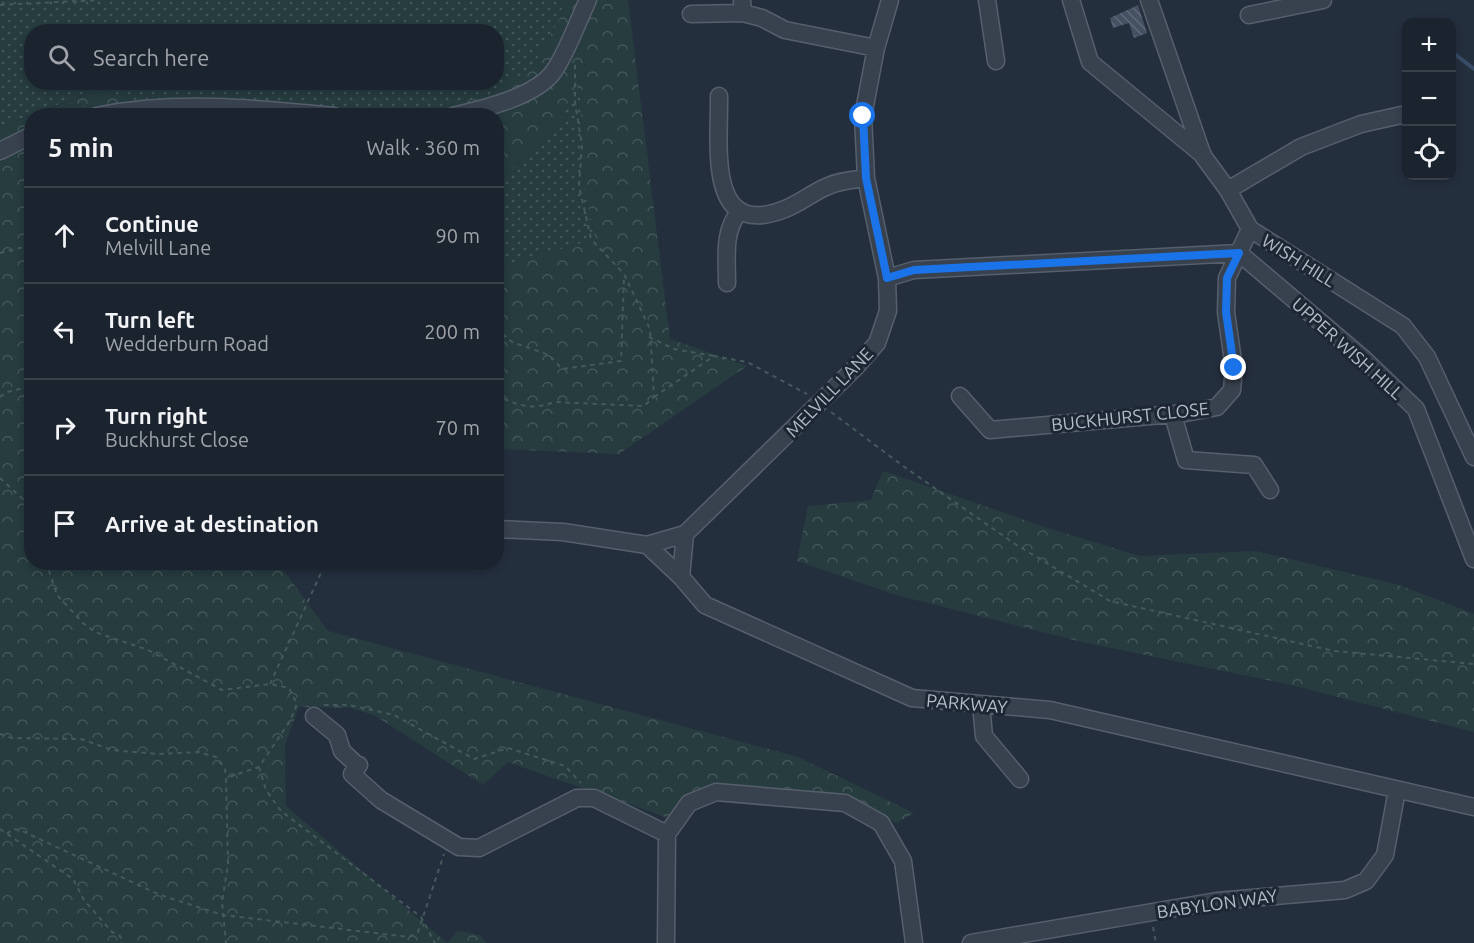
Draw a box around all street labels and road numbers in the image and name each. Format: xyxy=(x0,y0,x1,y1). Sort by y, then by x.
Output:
street label: WISH HILL xyxy=(1259,230,1339,290)
street label: UPPER WISH HILL xyxy=(1289,293,1407,403)
street label: MELVILL LANE xyxy=(781,343,877,441)
street label: BUCKHURST CLOSE xyxy=(1050,398,1210,434)
street label: PARKWAY xyxy=(926,689,1009,717)
street label: BABYLON WAY xyxy=(1155,885,1279,921)

